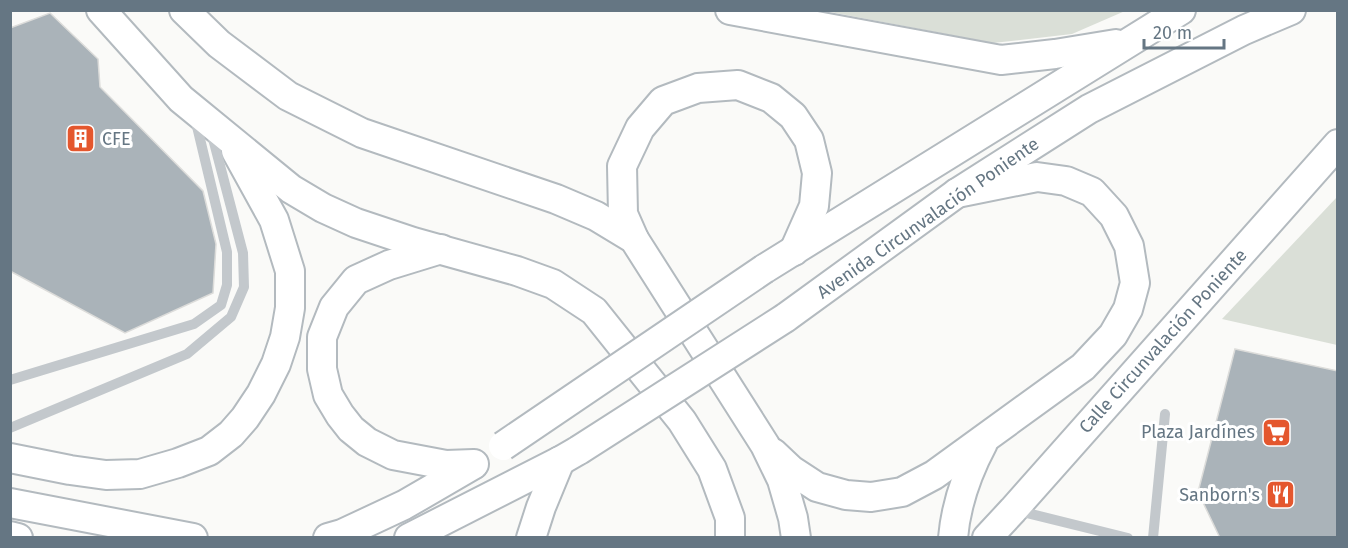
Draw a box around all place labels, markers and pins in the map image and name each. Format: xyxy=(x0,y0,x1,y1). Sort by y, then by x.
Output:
building icon: CFE xyxy=(65,123,97,155)
place label: CFE xyxy=(102,128,131,150)
supermarket icon: Plaza Jardínes xyxy=(1260,416,1292,448)
place label: Plaza Jardínes xyxy=(1141,421,1255,443)
restaurant icon: Sanborn's xyxy=(1265,479,1297,511)
place label: Sanborn's xyxy=(1179,484,1260,506)

